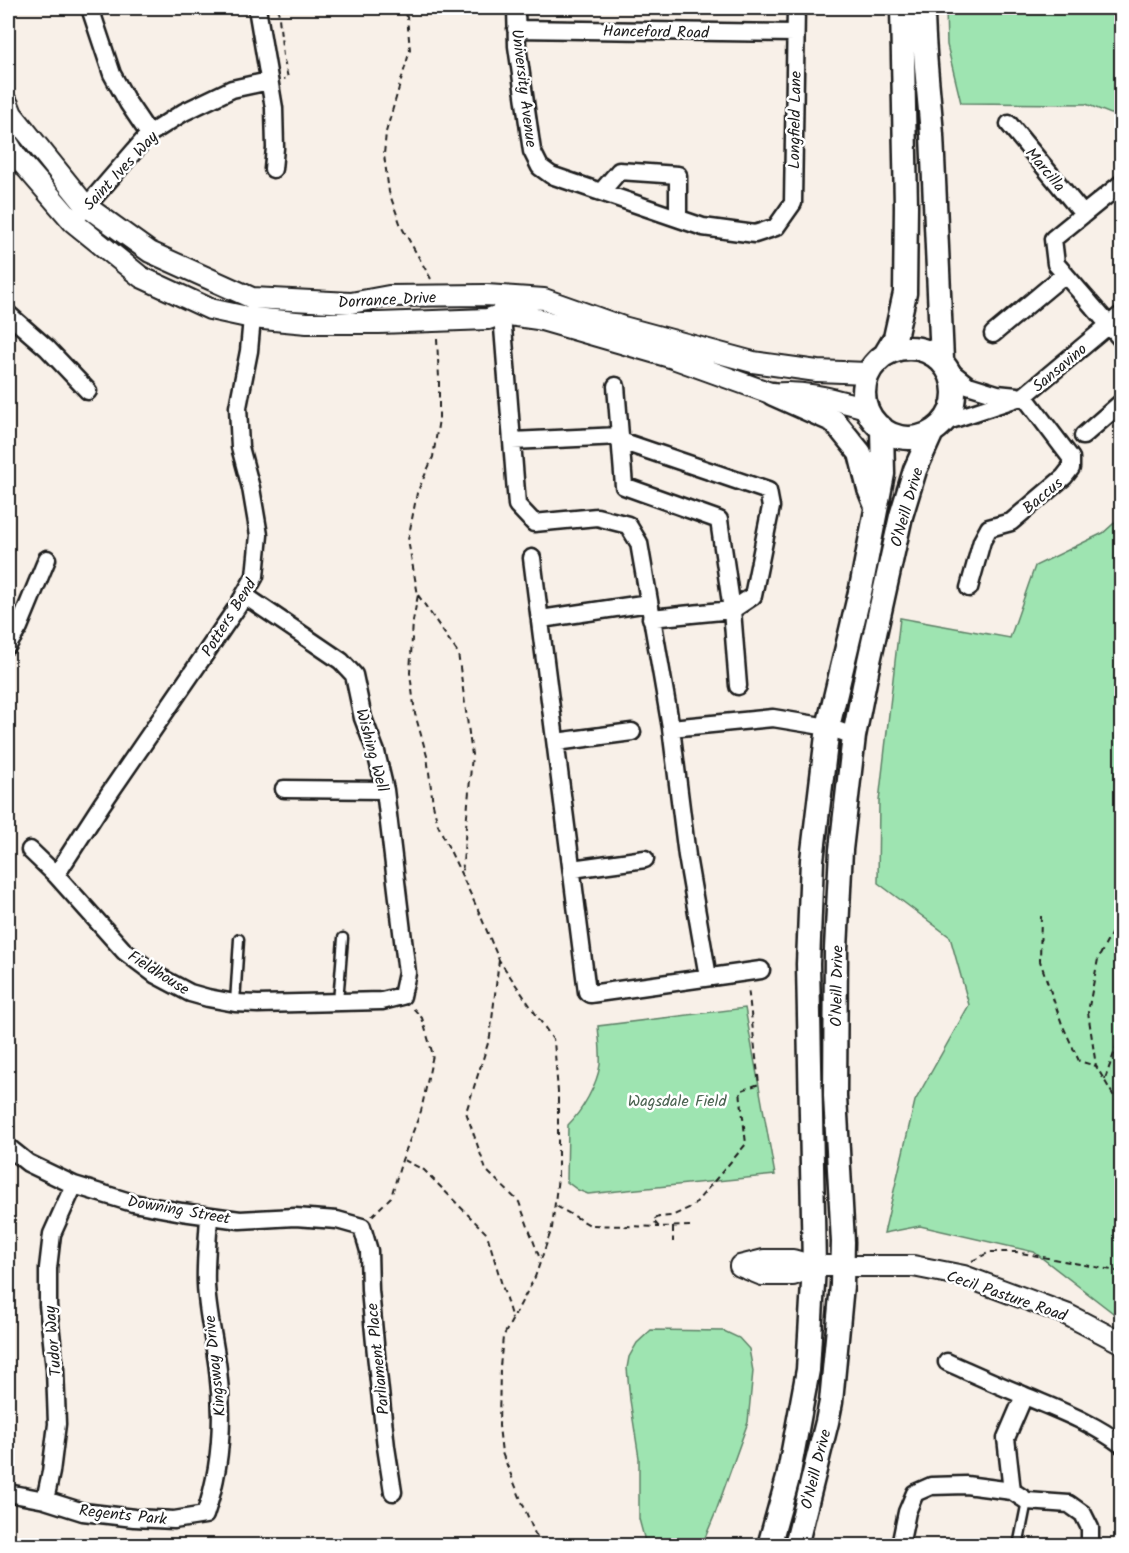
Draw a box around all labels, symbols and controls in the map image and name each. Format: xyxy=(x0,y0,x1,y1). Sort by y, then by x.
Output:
street label: Hanceford Road xyxy=(603,19,710,46)
street label: University Avenue xyxy=(504,28,543,149)
street label: Longfield Lane xyxy=(782,71,809,169)
street label: Saint Ives Way xyxy=(78,125,165,216)
street label: Marcilla xyxy=(1019,142,1071,198)
street label: Dorrance Drive xyxy=(337,285,437,316)
street label: Sansavino xyxy=(1027,338,1093,399)
street label: O'Neill Drive xyxy=(884,465,931,550)
street label: Baccus xyxy=(1017,472,1069,521)
street label: Potters Bend xyxy=(195,573,264,662)
street label: Wishing Well xyxy=(348,706,395,795)
street label: Fieldhouse xyxy=(122,944,194,1002)
street label: O'Neill Drive xyxy=(824,945,851,1027)
park label: Wagsdale Field xyxy=(628,1089,727,1114)
street label: Downing Street xyxy=(125,1189,233,1232)
street label: Cecil Pasture Road xyxy=(943,1264,1071,1329)
street label: Parliament Place xyxy=(360,1302,397,1416)
street label: Tudor Way xyxy=(38,1304,69,1377)
street label: Kingsway Drive xyxy=(198,1314,233,1418)
street label: O'Neill Drive xyxy=(794,1427,838,1512)
street label: Regents Park xyxy=(78,1498,169,1533)

